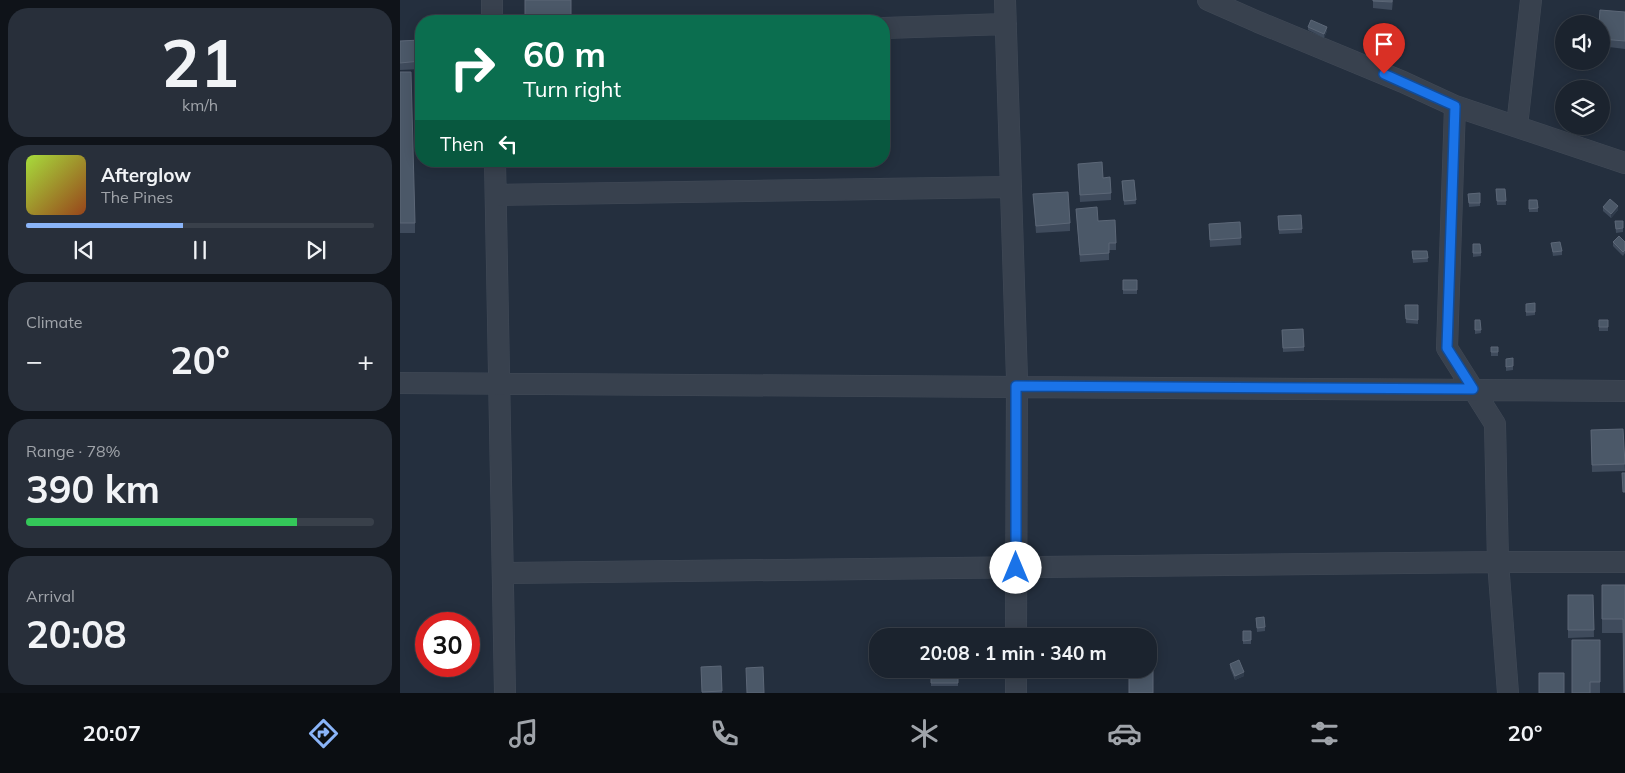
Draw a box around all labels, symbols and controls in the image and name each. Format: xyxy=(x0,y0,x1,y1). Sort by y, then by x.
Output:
map controls xyxy=(1555,15,1610,135)
button: sound xyxy=(1555,15,1610,70)
text: 21 xyxy=(161,22,239,103)
pin xyxy=(1363,23,1405,74)
icon: arrive xyxy=(1370,30,1398,58)
text: 60 m xyxy=(523,32,606,76)
icon: right xyxy=(440,35,505,100)
text: Turn right xyxy=(523,75,621,103)
button: layers xyxy=(1555,80,1610,135)
text: km/h xyxy=(182,95,218,115)
icon: left xyxy=(494,130,522,158)
text: Then xyxy=(440,132,484,156)
text: Afterglow xyxy=(101,163,191,187)
text: The Pines xyxy=(101,187,173,207)
icon: previous xyxy=(70,236,98,264)
icon: pause xyxy=(186,236,214,264)
icon: next xyxy=(302,236,330,264)
text: Climate xyxy=(26,312,82,332)
text: 20° xyxy=(170,336,230,384)
text: − xyxy=(26,343,43,378)
text: + xyxy=(357,343,374,378)
text: Range · 78% xyxy=(26,441,121,461)
text: 390 km xyxy=(26,465,160,513)
position arrow xyxy=(989,541,1041,593)
text: Arrival xyxy=(26,586,75,606)
text: 20:08 xyxy=(26,610,127,658)
speed limit sign: 30 xyxy=(415,612,480,677)
text: 20:08 · 1 min · 340 m xyxy=(919,641,1107,665)
icon: directions xyxy=(306,716,341,751)
icon: music xyxy=(506,716,541,751)
icon: phone xyxy=(707,716,742,751)
icon: climate xyxy=(907,716,942,751)
icon: car xyxy=(1107,716,1142,751)
icon: filters xyxy=(1307,716,1342,751)
text: 20:07 xyxy=(83,719,141,747)
text: 20° xyxy=(1508,719,1542,747)

